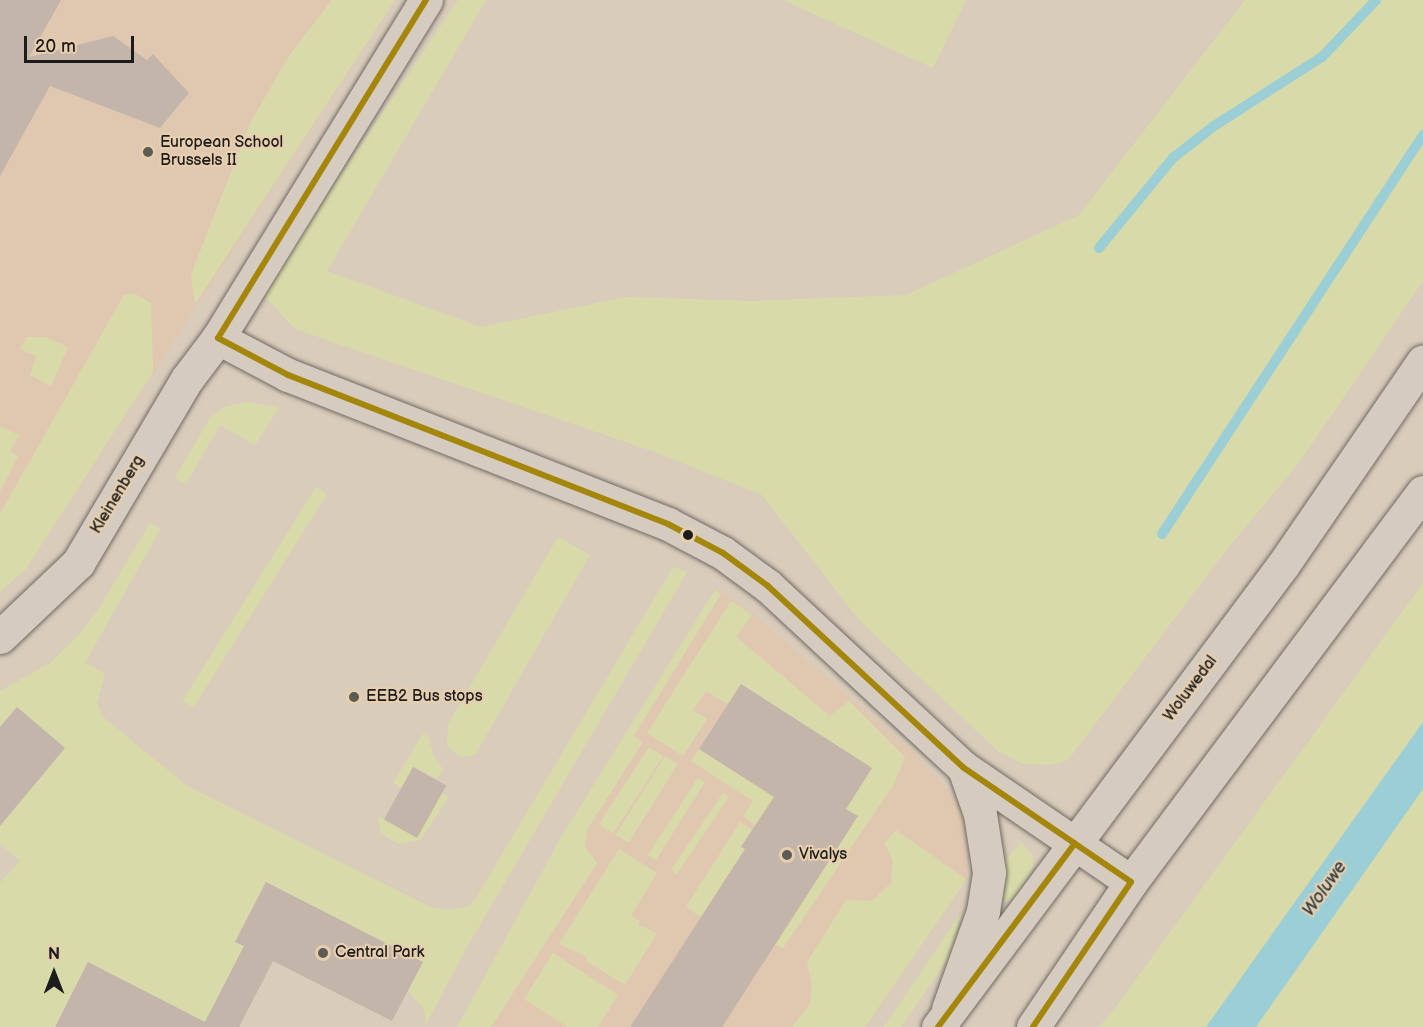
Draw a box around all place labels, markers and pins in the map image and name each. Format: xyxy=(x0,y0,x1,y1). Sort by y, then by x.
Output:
place label: European School Brussels II xyxy=(160,133,284,171)
marker: European School Brussels II xyxy=(141,145,155,159)
unlabelled marker xyxy=(682,529,694,541)
place label: EEB2 Bus stops xyxy=(366,687,483,707)
marker: EEB2 Bus stops xyxy=(347,690,361,704)
place label: Vivalys xyxy=(799,845,847,865)
marker: Vivalys xyxy=(780,848,794,862)
place label: Central Park xyxy=(335,943,424,963)
marker: Central Park xyxy=(316,946,330,960)

